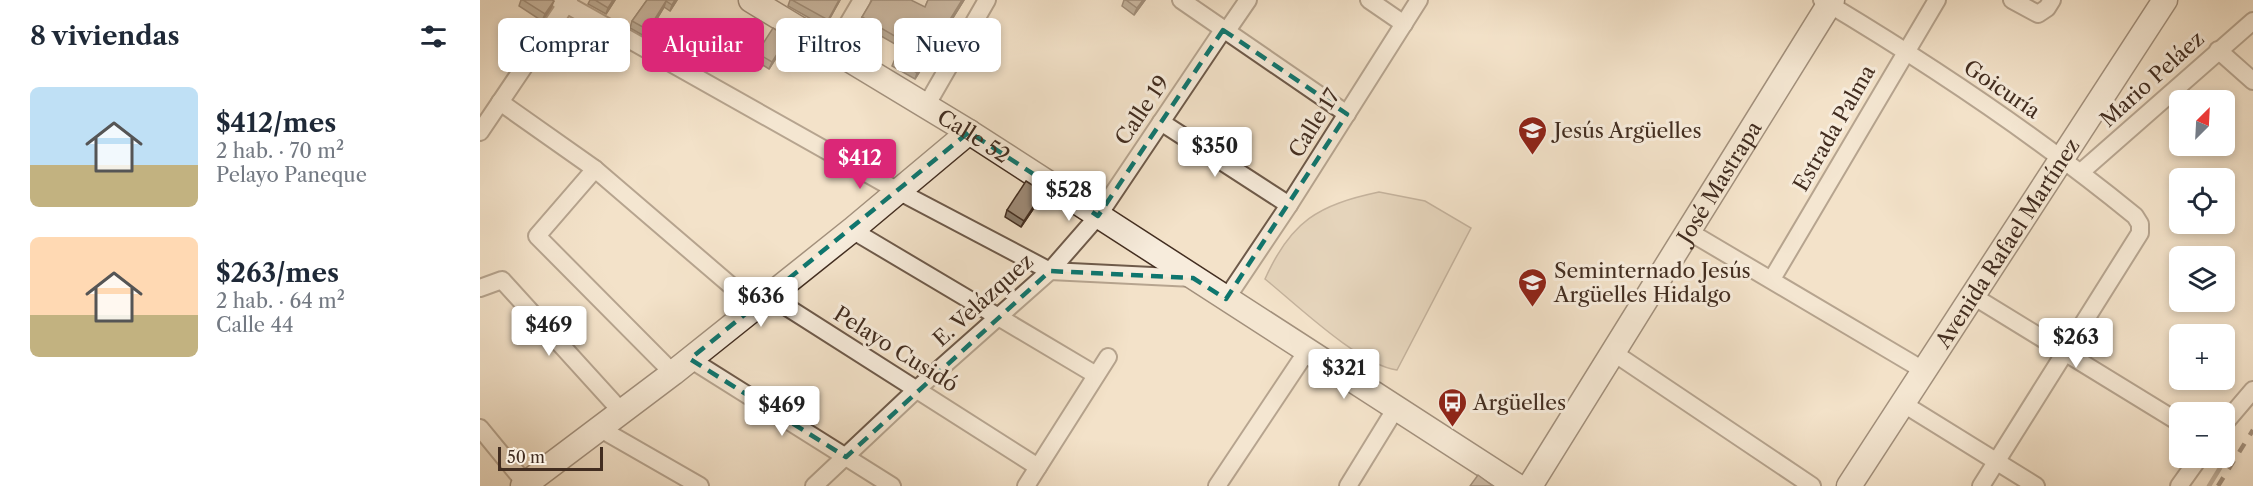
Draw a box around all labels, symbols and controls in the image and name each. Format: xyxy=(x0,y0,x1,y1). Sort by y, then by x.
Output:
chip: Comprar xyxy=(498,18,630,72)
chip: Alquilar xyxy=(642,18,764,72)
chip: Filtros xyxy=(776,18,882,72)
chip: Nuevo xyxy=(894,18,1001,72)
text: 8 viviendas xyxy=(30,20,180,52)
icon: filters xyxy=(417,20,450,53)
street label: Mario Peláez xyxy=(2095,26,2209,132)
street label: Goicuría xyxy=(1959,54,2046,124)
street label: Estrada Palma xyxy=(1788,60,1881,196)
street label: Calle 19 xyxy=(1110,71,1174,149)
street label: Calle 17 xyxy=(1283,83,1345,162)
north arrow xyxy=(2169,90,2235,156)
map controls xyxy=(2169,90,2235,468)
street label: Calle 52 xyxy=(933,104,1015,168)
text: $412/mes xyxy=(216,107,336,139)
icon: home xyxy=(78,111,150,183)
school or university icon: Jesús Argüelles xyxy=(1517,114,1549,156)
street label: José Mastrapa xyxy=(1670,116,1767,250)
place label: Jesús Argüelles xyxy=(1551,118,1702,143)
pin: $350 xyxy=(1179,127,1251,178)
street label: Avenida Rafael Martínez xyxy=(1929,133,2084,353)
text: $350 xyxy=(1192,134,1238,158)
text: 2 hab. · 70 m² xyxy=(216,139,344,163)
pin: $412 xyxy=(824,139,896,190)
text: $412 xyxy=(838,146,882,170)
text: Pelayo Paneque xyxy=(216,163,367,187)
button: locate xyxy=(2169,168,2235,234)
pin: $528 xyxy=(1033,171,1105,222)
text: $528 xyxy=(1046,178,1092,202)
button: layers xyxy=(2169,246,2235,312)
street label: E. Velázquez xyxy=(928,248,1038,352)
text: $263/mes xyxy=(216,257,339,289)
place label: Seminternado Jesús Argüelles Hidalgo xyxy=(1553,258,1751,307)
icon: home xyxy=(78,261,150,333)
school or university icon: Seminternado Jesús Argüelles Hidalgo xyxy=(1517,266,1549,308)
pin: $636 xyxy=(725,277,797,328)
text: $636 xyxy=(738,284,784,308)
text: 2 hab. · 64 m² xyxy=(216,289,345,313)
street label: Pelayo Cusidó xyxy=(829,301,963,397)
pin: $469 xyxy=(513,306,585,357)
text: Calle 44 xyxy=(216,313,294,337)
text: $469 xyxy=(526,313,572,337)
pin: $263 xyxy=(2040,318,2112,369)
button: + xyxy=(2169,324,2235,390)
text: $263 xyxy=(2053,325,2099,349)
pin: $321 xyxy=(1308,349,1380,400)
text: $321 xyxy=(1322,356,1366,380)
pin: $469 xyxy=(746,386,818,437)
bus stop icon: Argüelles xyxy=(1436,386,1468,428)
place label: Argüelles xyxy=(1472,390,1566,415)
text: $469 xyxy=(759,393,805,417)
button: − xyxy=(2169,402,2235,468)
scale bar xyxy=(498,444,603,472)
text: 50 m xyxy=(507,447,545,467)

